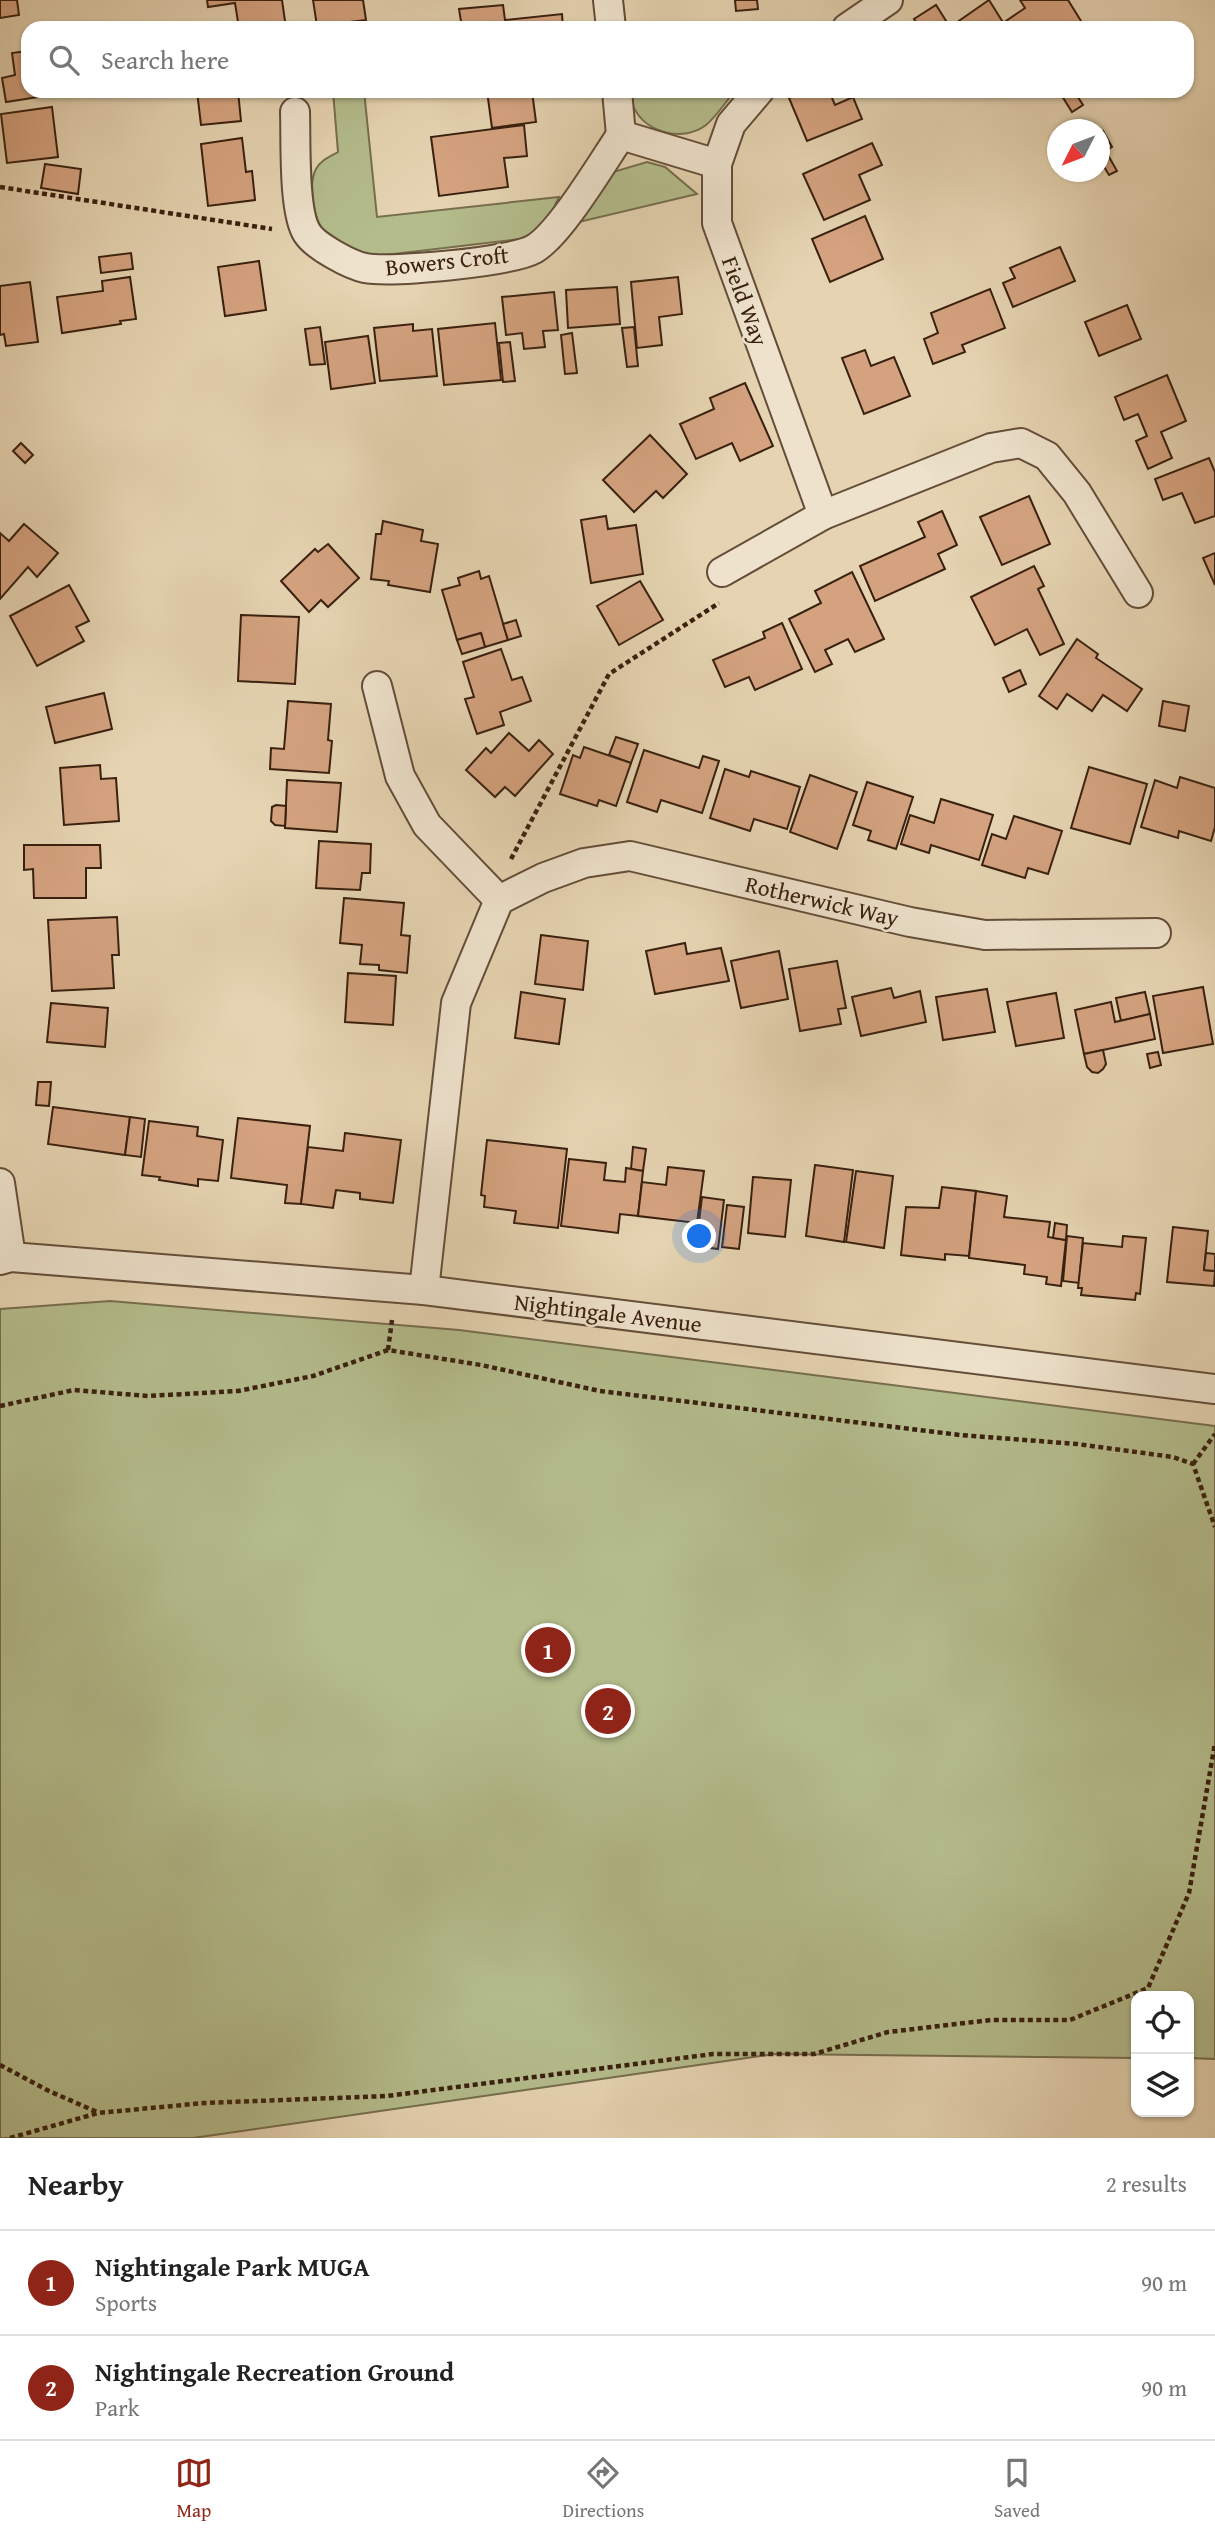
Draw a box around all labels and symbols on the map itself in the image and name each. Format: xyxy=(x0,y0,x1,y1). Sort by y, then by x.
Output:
north arrow xyxy=(1047,119,1110,182)
street label: Bowers Croft xyxy=(384,238,510,283)
street label: Field Way xyxy=(714,251,777,351)
street label: Rotherwick Way xyxy=(742,867,903,934)
your location xyxy=(682,1219,716,1253)
street label: Nightingale Avenue xyxy=(512,1285,704,1340)
pin: 1 xyxy=(525,1624,571,1676)
pin: 2 xyxy=(585,1685,631,1737)

